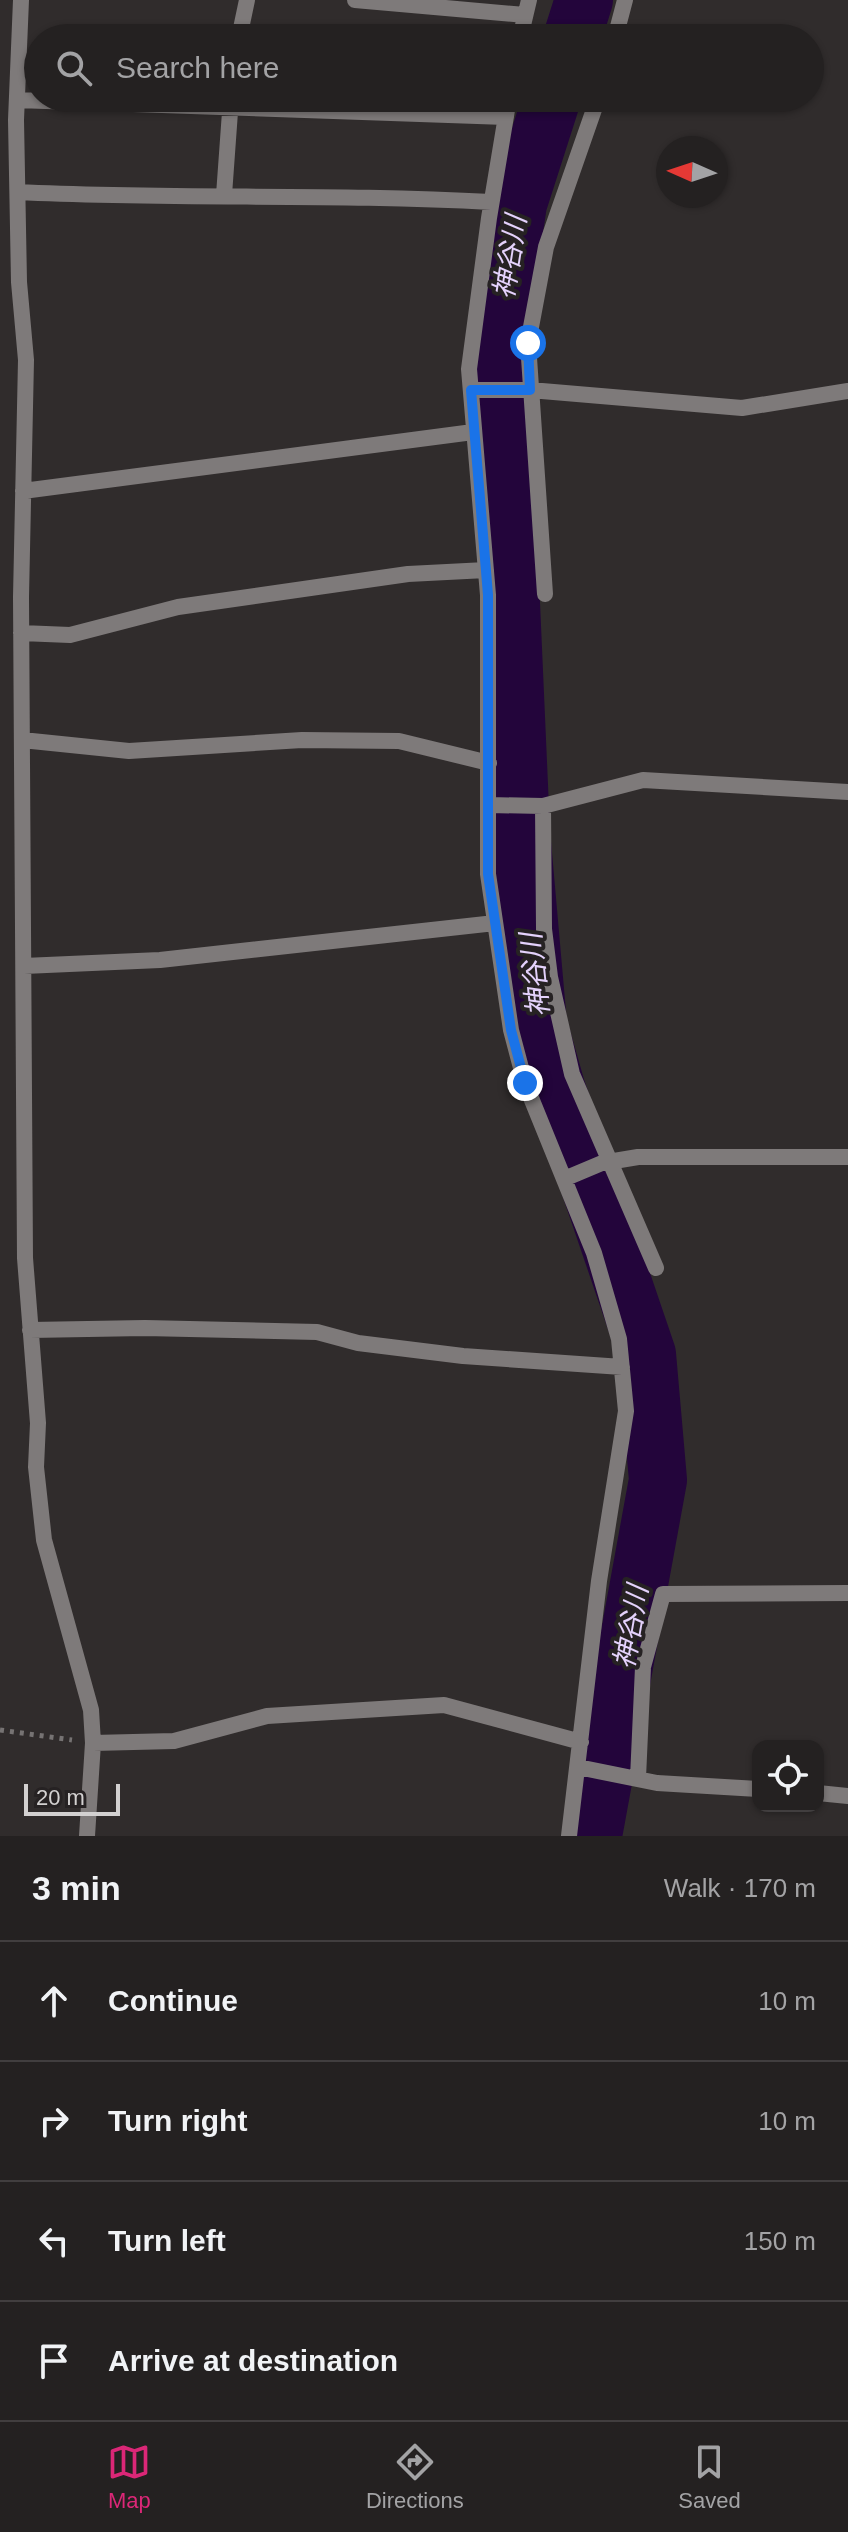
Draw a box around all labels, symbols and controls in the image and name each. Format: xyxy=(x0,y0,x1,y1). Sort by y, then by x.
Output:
search box xyxy=(24,24,824,112)
icon: search xyxy=(52,46,96,90)
text: Search here xyxy=(116,51,279,84)
north arrow xyxy=(656,136,728,208)
water label: 神谷川 xyxy=(488,210,532,301)
route start xyxy=(510,325,546,361)
water label: 神谷川 xyxy=(515,929,555,1018)
route end xyxy=(507,1065,543,1101)
water label: 神谷川 xyxy=(608,1580,654,1671)
map controls xyxy=(752,1740,824,1812)
button: locate xyxy=(752,1740,824,1812)
scale bar xyxy=(24,1780,120,1816)
text: 20 m xyxy=(36,1785,85,1810)
text: 3 min xyxy=(32,1869,121,1907)
text: Walk · 170 m xyxy=(664,1873,816,1903)
icon: ahead xyxy=(32,1979,76,2023)
text: Continue xyxy=(108,1984,238,2017)
text: 10 m xyxy=(758,1986,816,2016)
icon: right xyxy=(32,2099,76,2143)
text: Turn right xyxy=(108,2104,247,2137)
text: 10 m xyxy=(758,2106,816,2136)
icon: left xyxy=(32,2219,76,2263)
text: Turn left xyxy=(108,2224,226,2257)
text: 150 m xyxy=(744,2226,816,2256)
icon: arrive xyxy=(32,2339,76,2383)
text: Arrive at destination xyxy=(108,2344,398,2377)
tab: Map xyxy=(107,2440,151,2514)
tab: Directions xyxy=(366,2440,464,2514)
tab: Saved xyxy=(678,2440,741,2514)

